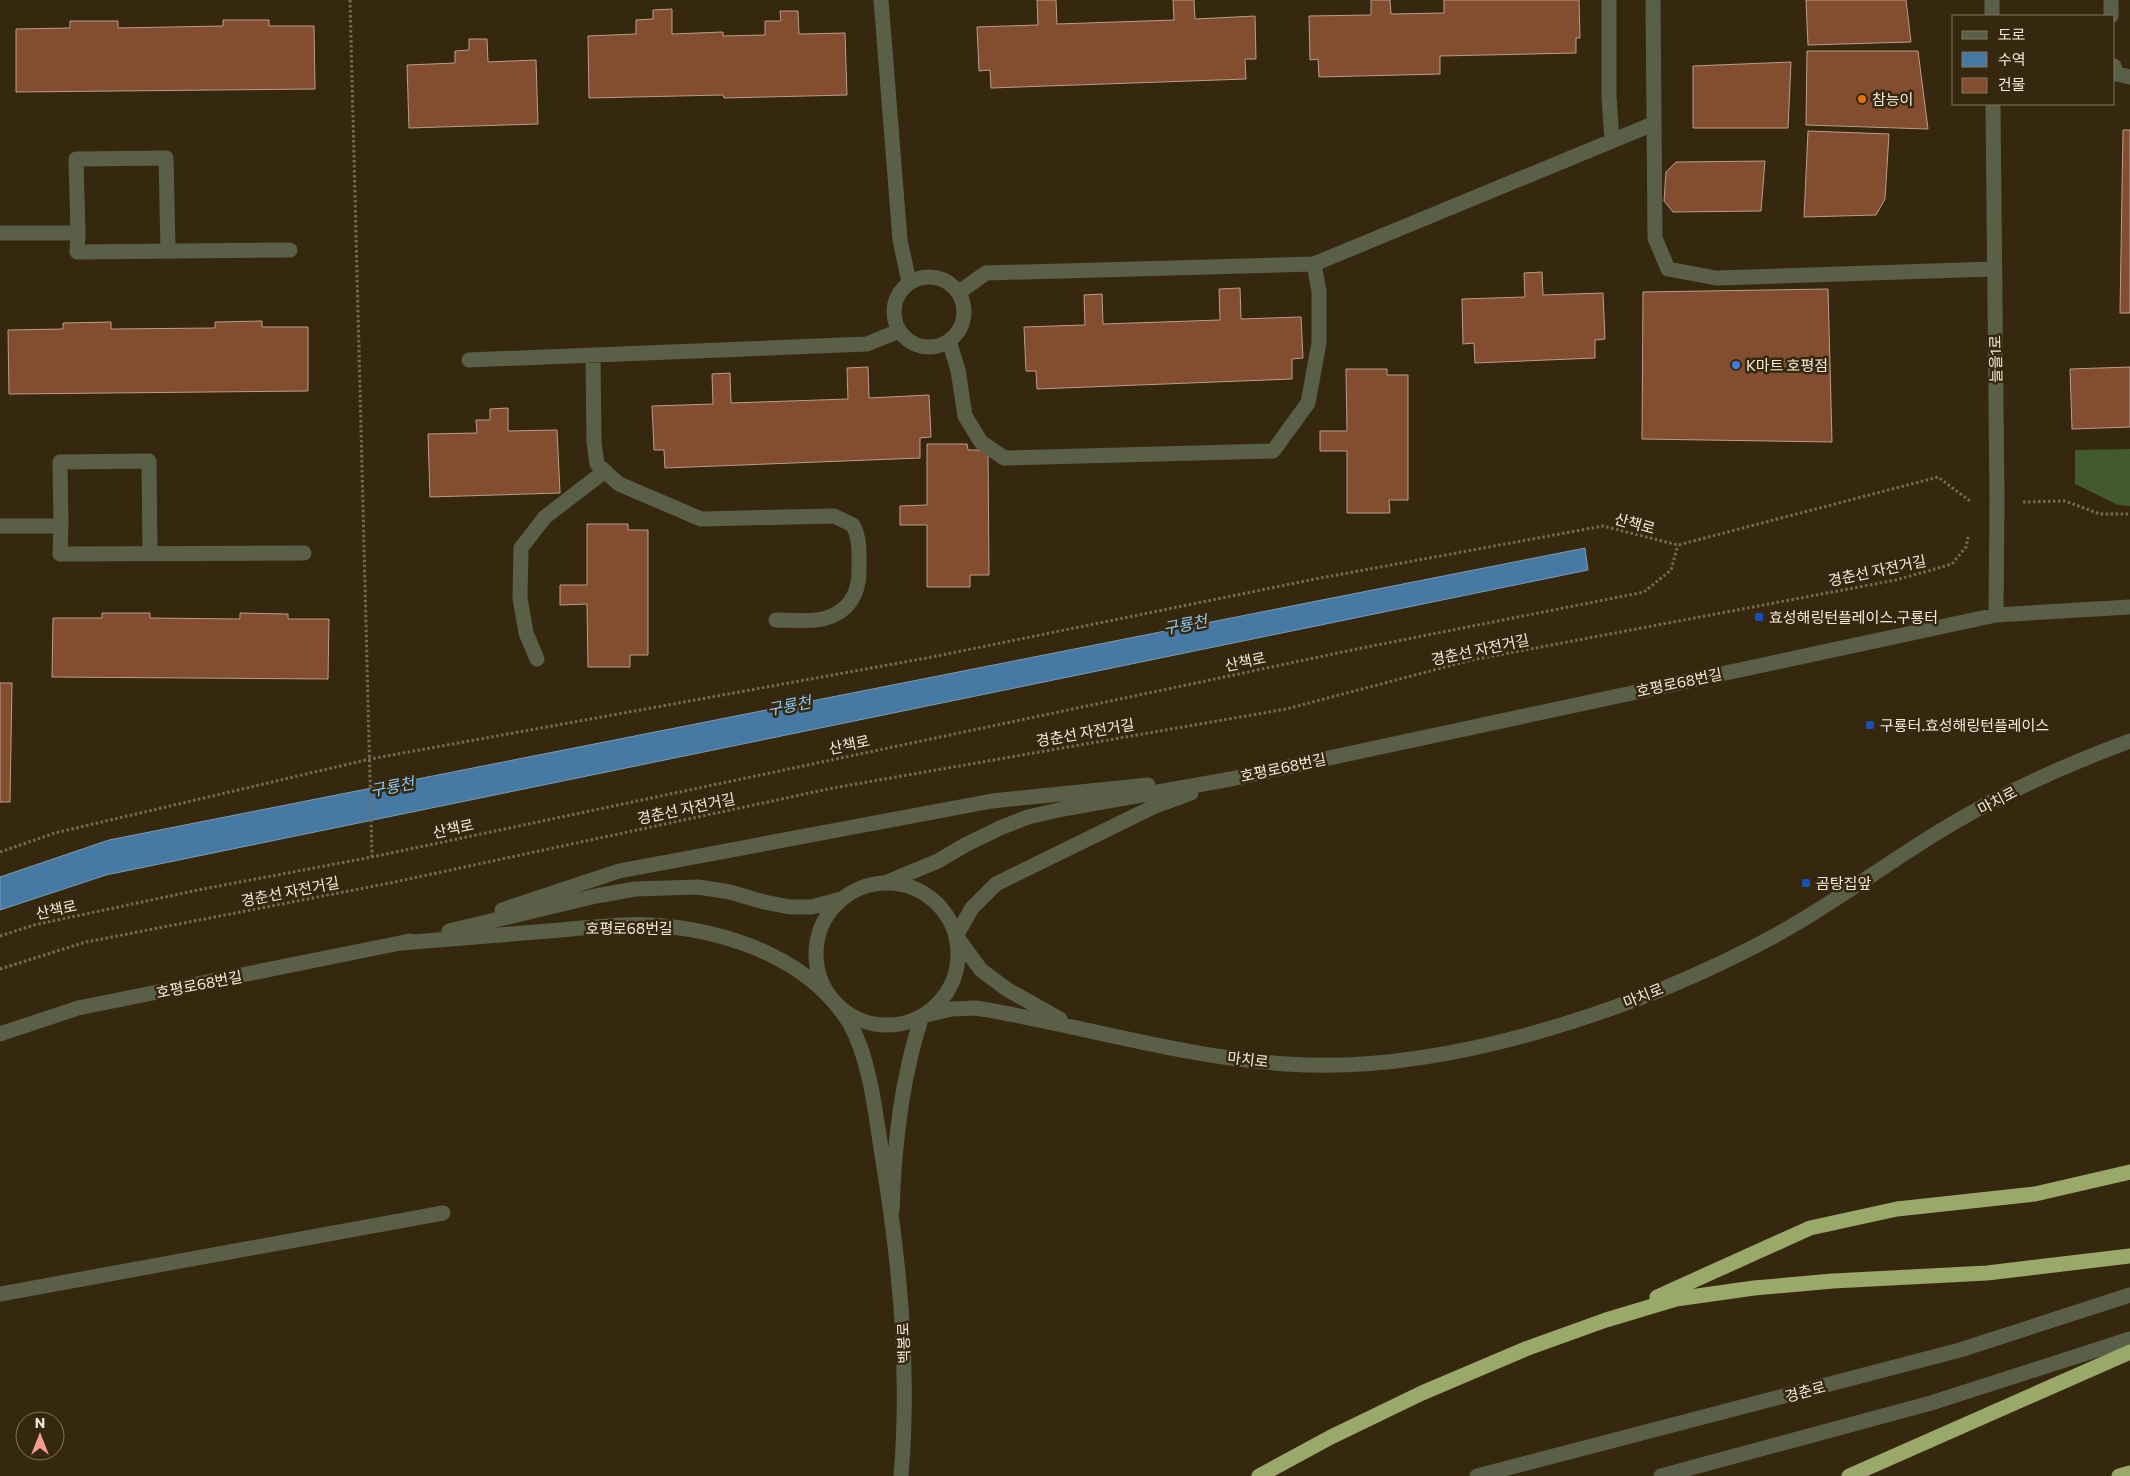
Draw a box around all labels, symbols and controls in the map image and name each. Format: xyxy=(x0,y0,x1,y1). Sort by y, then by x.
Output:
legend xyxy=(1952,15,2115,105)
text: 도로 xyxy=(1998,25,2026,43)
text: 수역 xyxy=(1998,50,2026,68)
text: 건물 xyxy=(1998,75,2026,93)
place label: 참능이 xyxy=(1872,90,1913,108)
marker: 참능이 xyxy=(1856,93,1868,105)
street label: 늘을1로 xyxy=(1986,335,2004,383)
place label: K마트 호평점 xyxy=(1746,356,1828,374)
marker: K마트 호평점 xyxy=(1730,359,1742,371)
street label: 산책로 xyxy=(1613,509,1657,537)
street label: 경춘선 자전거길 xyxy=(1826,551,1928,589)
place label: 효성해링턴플레이스.구룡터 xyxy=(1769,608,1938,626)
water label: 구룡천 xyxy=(1162,610,1211,638)
marker: 효성해링턴플레이스.구룡터 xyxy=(1753,611,1765,623)
street label: 경춘선 자전거길 xyxy=(1429,630,1531,668)
street label: 산책로 xyxy=(1223,648,1267,674)
street label: 호평로68번길 xyxy=(1634,664,1724,700)
water label: 구룡천 xyxy=(766,691,815,719)
street label: 경춘선 자전거길 xyxy=(1034,714,1136,750)
place label: 구룡터.효성해링턴플레이스 xyxy=(1880,716,2049,734)
marker: 구룡터.효성해링턴플레이스 xyxy=(1864,719,1876,731)
street label: 산책로 xyxy=(827,731,871,757)
street label: 호평로68번길 xyxy=(1238,749,1328,785)
water label: 구룡천 xyxy=(369,772,418,800)
street label: 마치로 xyxy=(1974,782,2020,818)
street label: 경춘선 자전거길 xyxy=(635,789,737,827)
street label: 산책로 xyxy=(431,815,475,841)
street label: 경춘선 자전거길 xyxy=(239,873,341,909)
place label: 곰탕집앞 xyxy=(1816,874,1871,892)
marker: 곰탕집앞 xyxy=(1800,877,1812,889)
street label: 산책로 xyxy=(34,896,78,922)
street label: 호평로68번길 xyxy=(585,919,673,937)
street label: 호평로68번길 xyxy=(154,967,244,1001)
street label: 마치로 xyxy=(1620,979,1666,1011)
street label: 마치로 xyxy=(1226,1048,1270,1070)
street label: 백봉로 xyxy=(893,1322,913,1364)
street label: 경춘로 xyxy=(1783,1377,1827,1405)
north arrow xyxy=(15,1411,65,1461)
text: N xyxy=(35,1414,45,1431)

